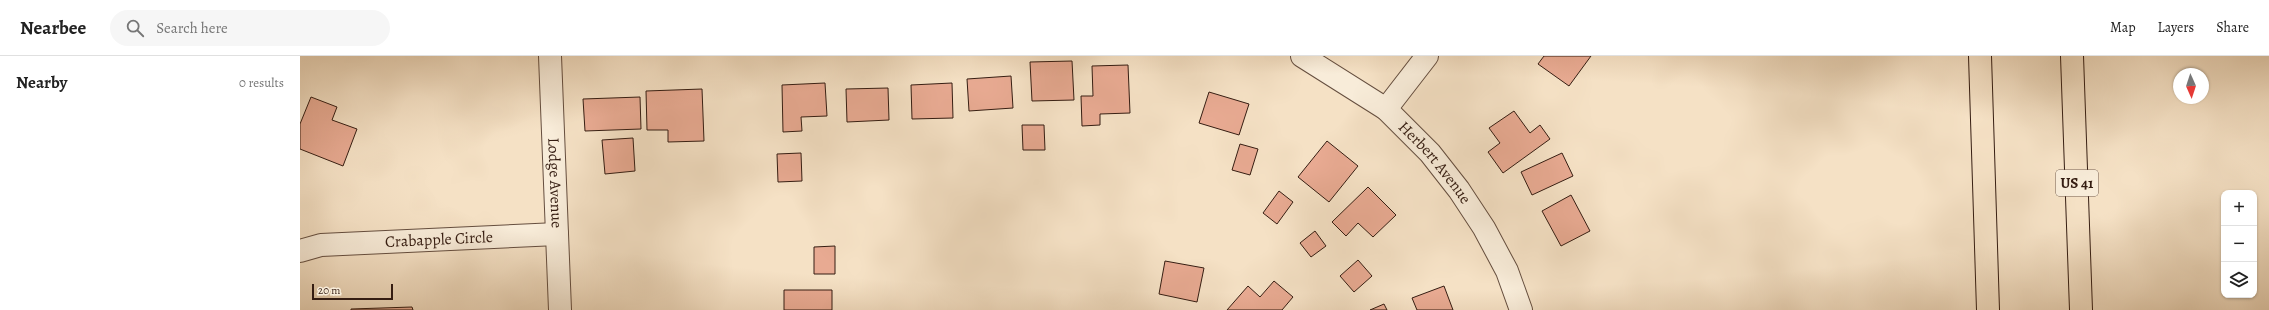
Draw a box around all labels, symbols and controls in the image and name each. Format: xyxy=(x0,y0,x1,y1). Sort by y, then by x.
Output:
search box xyxy=(110,10,390,46)
text: Nearbee xyxy=(20,15,86,41)
icon: search xyxy=(124,17,146,39)
text: Search here xyxy=(156,18,228,38)
text: Map xyxy=(2110,18,2136,37)
text: Layers xyxy=(2158,18,2194,37)
text: Share xyxy=(2216,18,2249,37)
north arrow xyxy=(2173,68,2209,104)
text: Nearby xyxy=(16,71,67,94)
text: 0 results xyxy=(239,74,284,91)
street label: Herbert Avenue xyxy=(1393,116,1476,208)
street label: Lodge Avenue xyxy=(542,137,568,229)
road number: US 41 xyxy=(2056,170,2098,196)
map controls xyxy=(2221,190,2257,298)
button: + xyxy=(2221,190,2257,226)
street label: Crabapple Circle xyxy=(385,226,493,253)
button: − xyxy=(2221,226,2257,262)
button: layers xyxy=(2221,262,2257,298)
scale bar xyxy=(312,282,393,301)
text: 20 m xyxy=(318,283,340,298)

